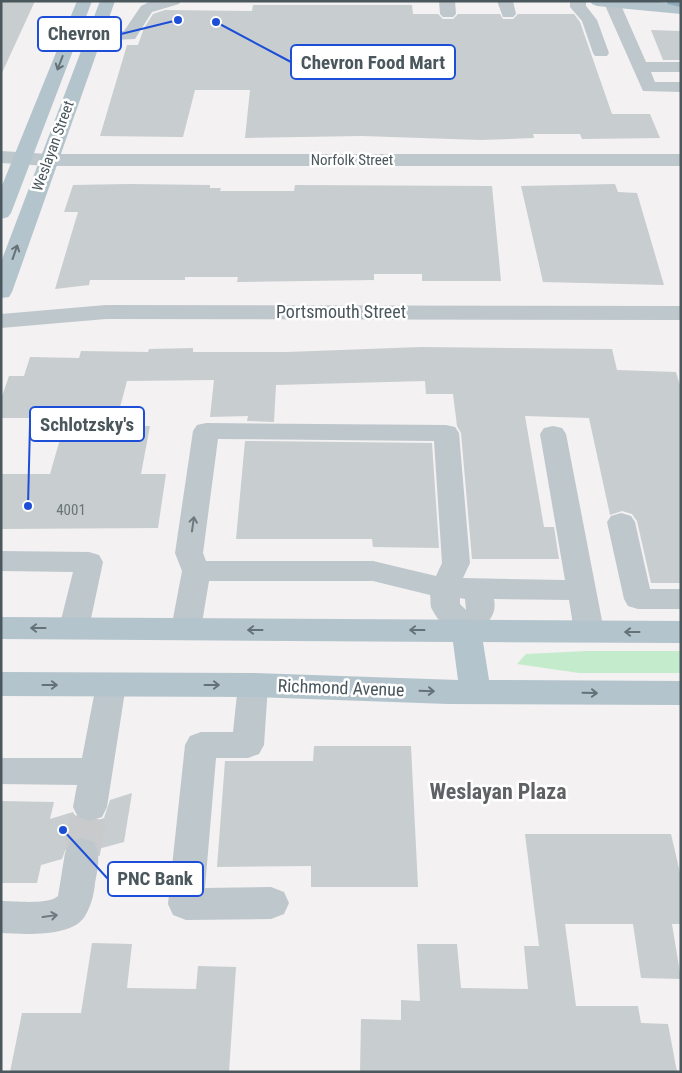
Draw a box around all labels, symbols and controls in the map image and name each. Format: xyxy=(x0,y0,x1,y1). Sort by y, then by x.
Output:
callout: Chevron xyxy=(38,17,121,51)
text: Chevron xyxy=(48,22,110,45)
callout: Chevron Food Mart xyxy=(291,45,455,79)
text: Chevron Food Mart xyxy=(301,51,445,74)
one-way arrow xyxy=(55,55,65,70)
street label: Weslayan Street xyxy=(28,98,78,194)
street label: Norfolk Street xyxy=(311,151,393,169)
one-way arrow xyxy=(11,245,20,260)
street label: Portsmouth Street xyxy=(276,301,406,322)
callout: Schlotzsky's xyxy=(30,407,144,441)
text: Schlotzsky's xyxy=(40,413,134,436)
house number: 4001 xyxy=(56,501,86,519)
one-way arrow xyxy=(188,516,198,532)
one-way arrow xyxy=(30,623,46,633)
one-way arrow xyxy=(247,625,263,635)
one-way arrow xyxy=(409,625,426,635)
one-way arrow xyxy=(624,627,640,637)
street label: Richmond Avenue xyxy=(277,675,405,700)
one-way arrow xyxy=(42,680,58,690)
one-way arrow xyxy=(204,680,220,690)
one-way arrow xyxy=(419,686,435,696)
one-way arrow xyxy=(582,688,598,697)
district label: Weslayan Plaza xyxy=(429,779,567,804)
callout: PNC Bank xyxy=(108,862,203,896)
text: PNC Bank xyxy=(117,867,194,890)
one-way arrow xyxy=(41,911,57,921)

